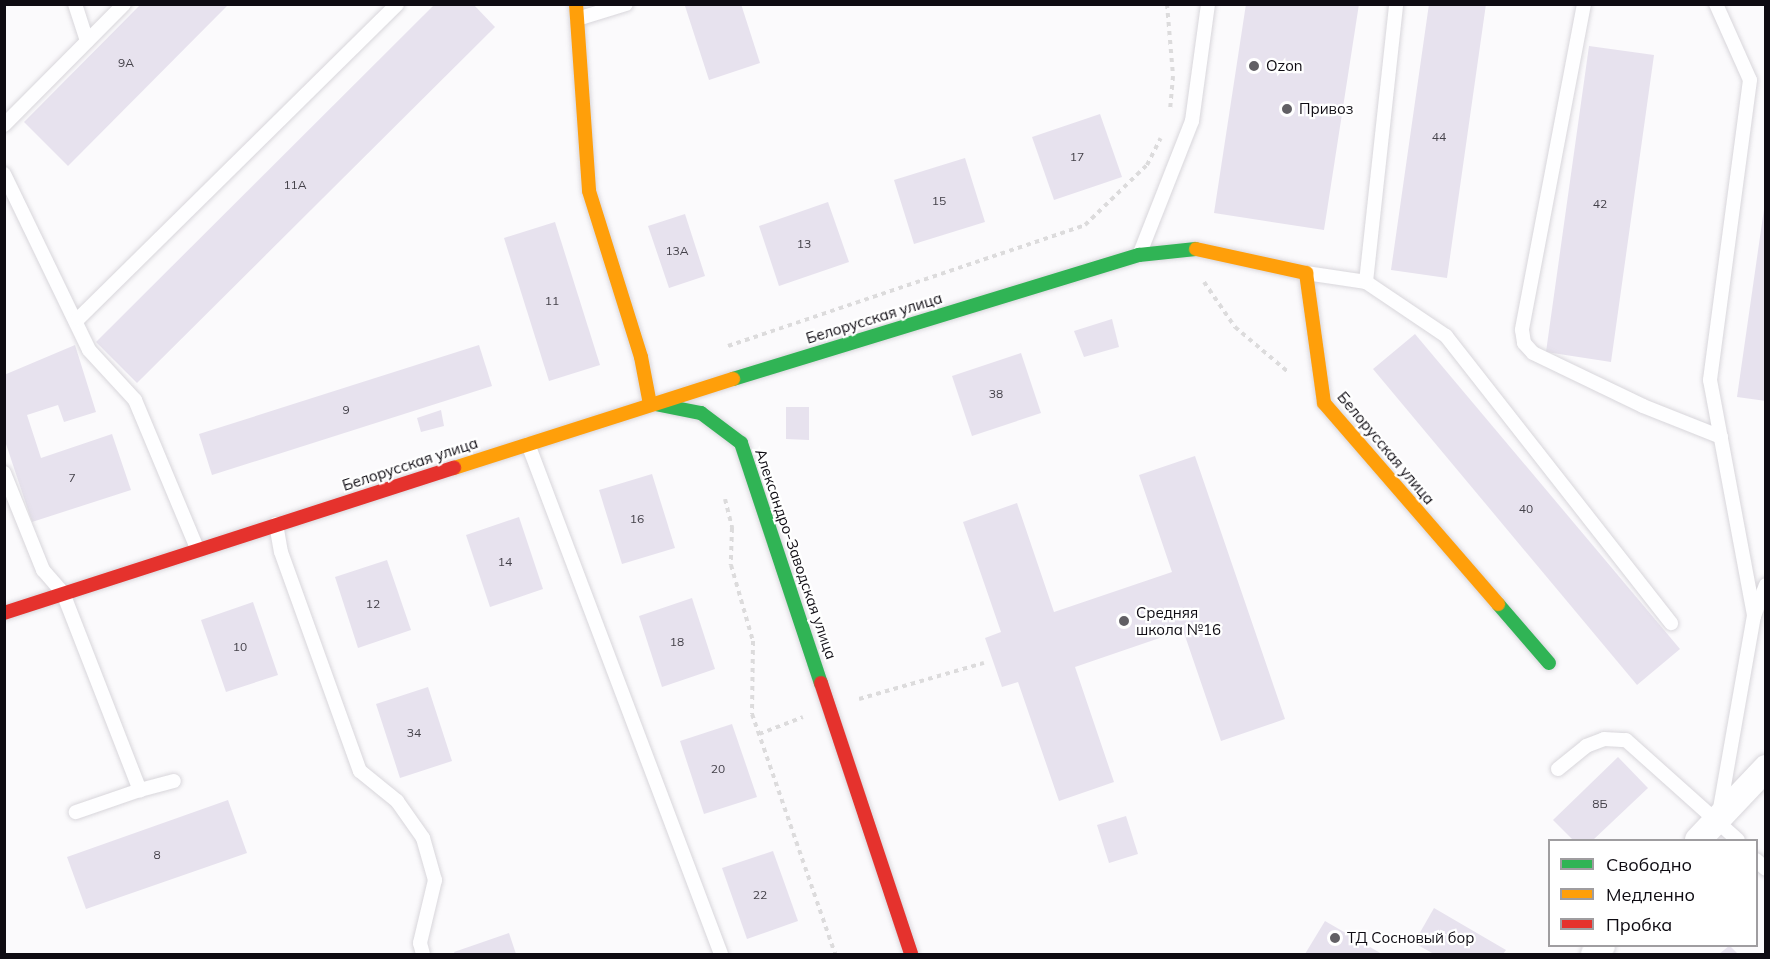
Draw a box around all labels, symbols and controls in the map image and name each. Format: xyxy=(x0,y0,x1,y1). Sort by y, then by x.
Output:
house number: 9А xyxy=(118,56,134,70)
place label: Ozon xyxy=(1266,57,1303,75)
marker: Ozon xyxy=(1247,59,1261,73)
place label: Привоз xyxy=(1299,100,1353,118)
marker: Привоз xyxy=(1280,102,1294,116)
house number: 44 xyxy=(1432,130,1446,144)
house number: 17 xyxy=(1070,150,1084,164)
house number: 11А xyxy=(283,178,307,192)
house number: 15 xyxy=(932,194,946,208)
house number: 42 xyxy=(1593,197,1607,211)
house number: 13 xyxy=(797,237,811,251)
house number: 13А xyxy=(665,244,689,258)
street label: Белорусская улица xyxy=(804,289,944,347)
house number: 11 xyxy=(545,294,559,308)
house number: 38 xyxy=(989,387,1003,401)
street label: Белорусская улица xyxy=(1334,388,1438,508)
house number: 9 xyxy=(342,403,350,417)
street label: Белорусская улица xyxy=(340,434,480,494)
street label: Александро-Заводская улица xyxy=(751,446,841,662)
house number: 7 xyxy=(68,471,76,485)
house number: 40 xyxy=(1519,502,1533,516)
house number: 16 xyxy=(630,512,644,526)
house number: 14 xyxy=(498,555,512,569)
house number: 12 xyxy=(366,597,380,611)
place label: Средняя школа №16 xyxy=(1136,603,1221,638)
marker: Средняя школа №16 xyxy=(1117,614,1131,628)
house number: 18 xyxy=(670,635,684,649)
house number: 10 xyxy=(233,640,247,654)
house number: 34 xyxy=(407,726,421,740)
house number: 20 xyxy=(711,762,725,776)
house number: 8Б xyxy=(1592,797,1608,811)
legend xyxy=(1548,839,1758,947)
house number: 8 xyxy=(153,848,161,862)
text: Свободно xyxy=(1606,853,1692,876)
text: Медленно xyxy=(1606,883,1695,906)
house number: 22 xyxy=(753,888,767,902)
text: Пробка xyxy=(1606,913,1672,936)
place label: ТД Сосновый бор xyxy=(1347,929,1474,947)
marker: ТД Сосновый бор xyxy=(1328,931,1342,945)

